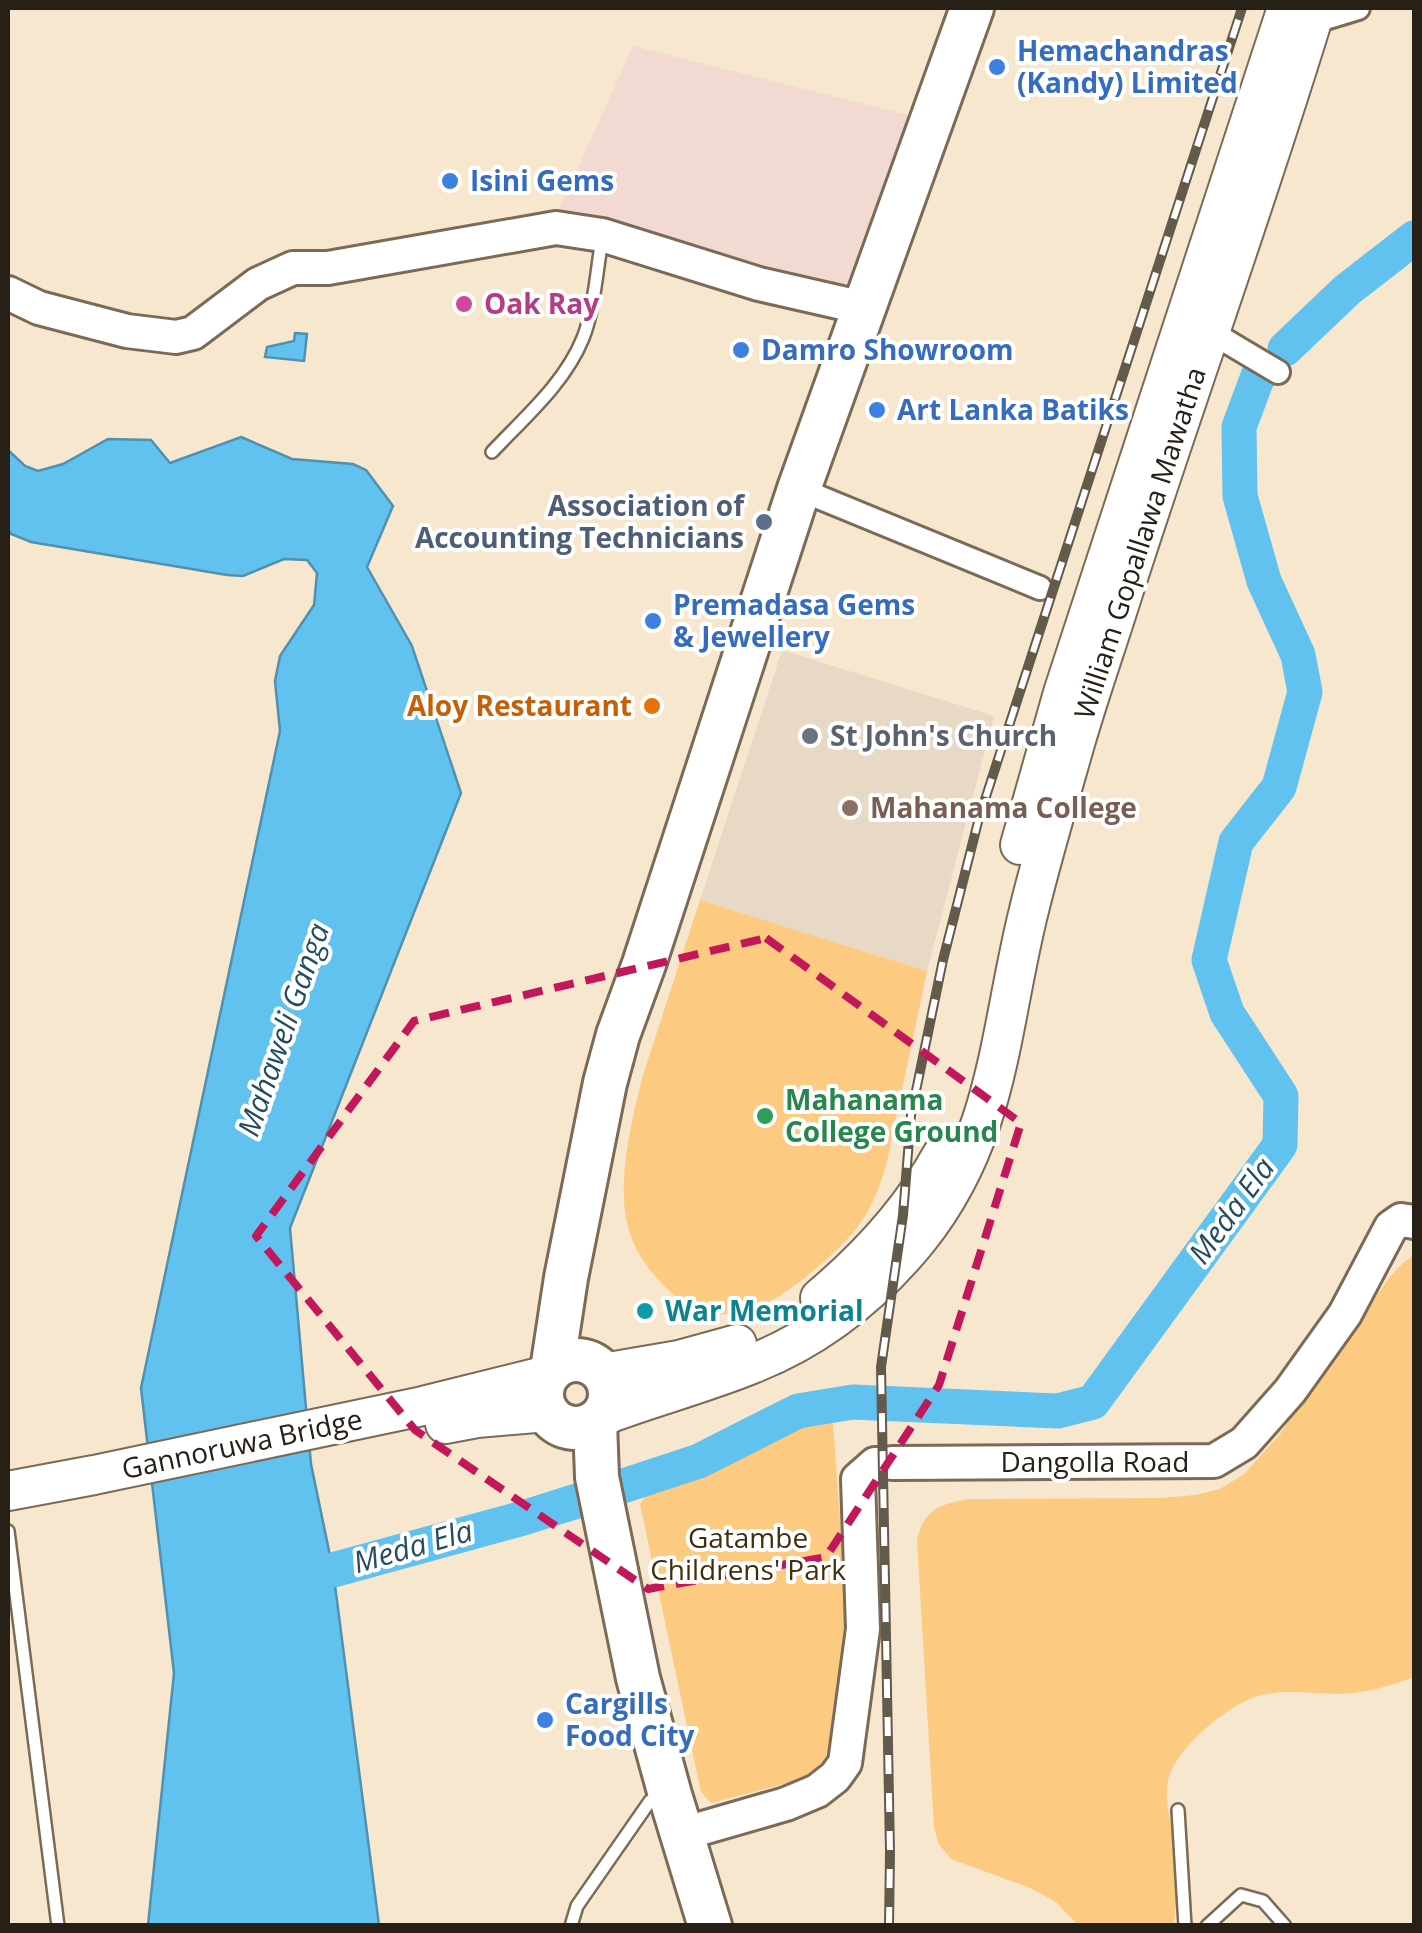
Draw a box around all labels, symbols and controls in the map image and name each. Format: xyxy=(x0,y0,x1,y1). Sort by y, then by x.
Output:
place label: Hemachandras (Kandy) Limited xyxy=(1017,31,1238,101)
marker: Hemachandras (Kandy) Limited xyxy=(986,56,1008,78)
place label: Isini Gems xyxy=(470,161,614,199)
marker: Isini Gems xyxy=(439,170,461,192)
place label: Oak Ray xyxy=(484,284,599,322)
marker: Oak Ray xyxy=(453,293,475,315)
place label: Damro Showroom xyxy=(761,330,1013,368)
marker: Damro Showroom xyxy=(730,339,752,361)
street label: William Gopallawa Mawatha xyxy=(1064,362,1214,723)
place label: Art Lanka Batiks xyxy=(897,390,1129,428)
marker: Art Lanka Batiks xyxy=(866,399,888,421)
place label: Association of Accounting Technicians xyxy=(415,486,746,556)
marker: Association of Accounting Technicians xyxy=(753,511,775,533)
place label: Premadasa Gems & Jewellery xyxy=(673,585,915,655)
marker: Premadasa Gems & Jewellery xyxy=(642,610,664,632)
place label: Aloy Restaurant xyxy=(407,686,632,724)
marker: Aloy Restaurant xyxy=(641,695,663,717)
place label: St John's Church xyxy=(830,716,1057,754)
marker: St John's Church xyxy=(799,725,821,747)
place label: Mahanama College xyxy=(870,788,1137,826)
marker: Mahanama College xyxy=(839,797,861,819)
water label: Mahaweli Ganga xyxy=(227,917,338,1142)
place label: Mahanama College Ground xyxy=(785,1080,998,1150)
marker: Mahanama College Ground xyxy=(754,1105,776,1127)
water label: Meda Ela xyxy=(1178,1149,1283,1272)
place label: War Memorial xyxy=(665,1291,863,1329)
marker: War Memorial xyxy=(634,1300,656,1322)
street label: Gannoruwa Bridge xyxy=(118,1399,366,1487)
street label: Dangolla Road xyxy=(1001,1442,1189,1480)
water label: Meda Ela xyxy=(348,1509,477,1582)
park label: Gatambe Childrens' Park xyxy=(650,1518,846,1588)
place label: Cargills Food City xyxy=(565,1684,695,1754)
marker: Cargills Food City xyxy=(534,1709,556,1731)

